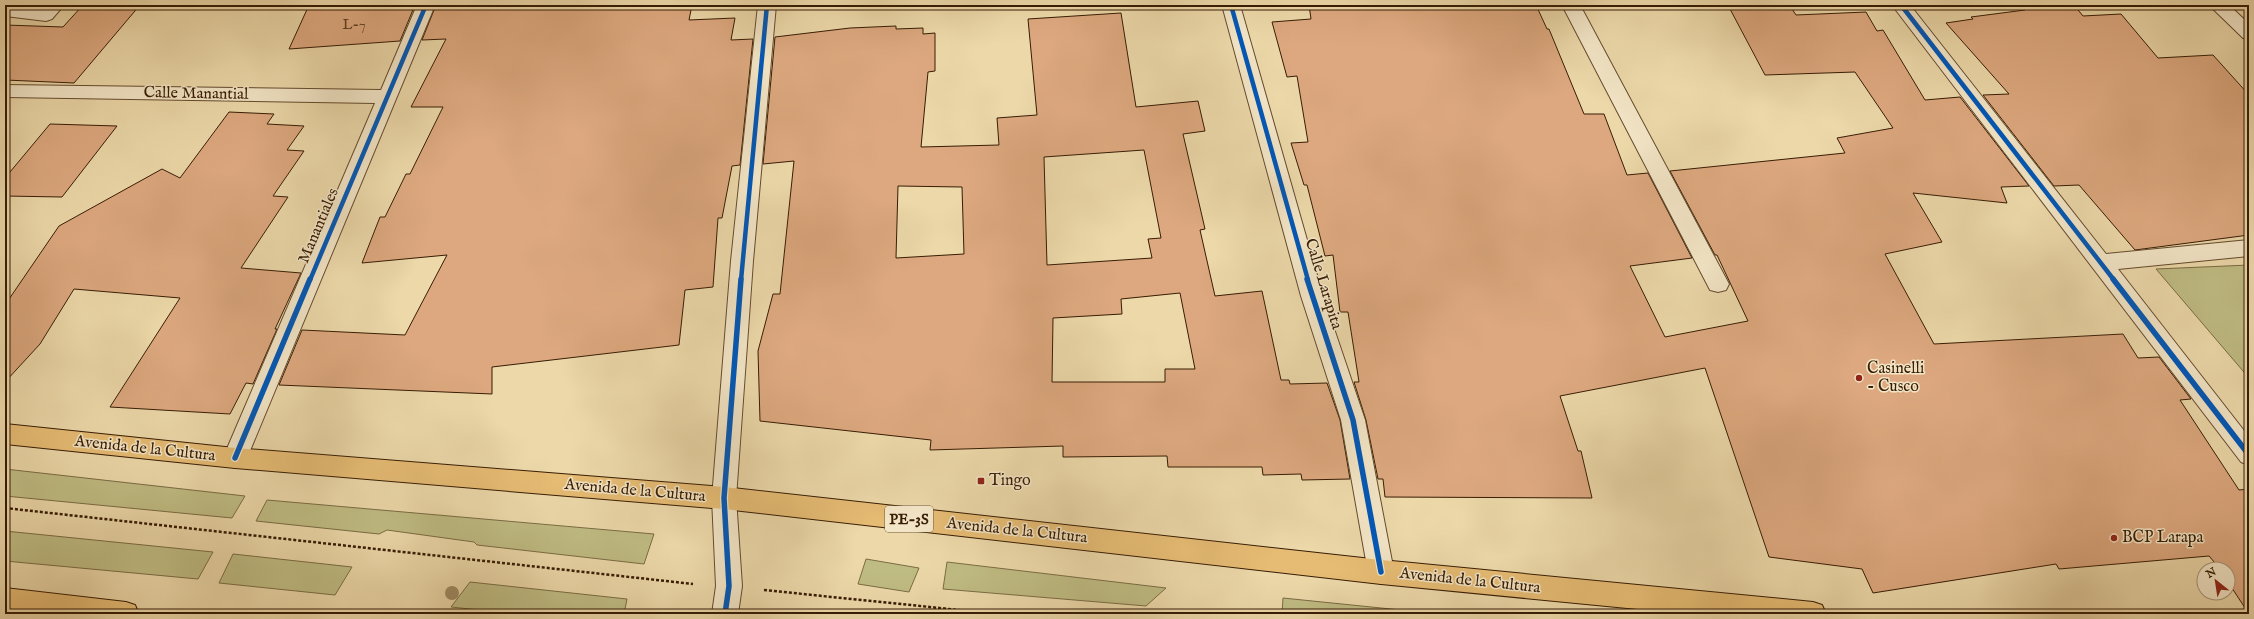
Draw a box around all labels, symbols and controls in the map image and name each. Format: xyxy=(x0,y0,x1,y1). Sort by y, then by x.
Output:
house number: L-7 xyxy=(342,16,366,34)
street label: Calle Manantial xyxy=(143,83,249,105)
street label: Manantiales xyxy=(294,185,344,267)
street label: Calle Larapita xyxy=(1300,236,1346,332)
place label: Casinelli - Cusco xyxy=(1867,359,1924,397)
marker: Casinelli - Cusco xyxy=(1854,373,1864,383)
street label: Avenida de la Cultura xyxy=(73,432,216,466)
place label: Tingo xyxy=(989,471,1031,491)
street label: Avenida de la Cultura xyxy=(563,475,706,507)
marker: Tingo xyxy=(976,476,986,486)
road number: PE-3S xyxy=(885,506,933,532)
street label: Avenida de la Cultura xyxy=(945,514,1088,548)
place label: BCP Larapa xyxy=(2122,528,2204,548)
marker: BCP Larapa xyxy=(2109,533,2119,543)
north arrow xyxy=(2196,561,2236,601)
street label: Avenida de la Cultura xyxy=(1398,564,1541,598)
text: N xyxy=(2203,565,2220,582)

